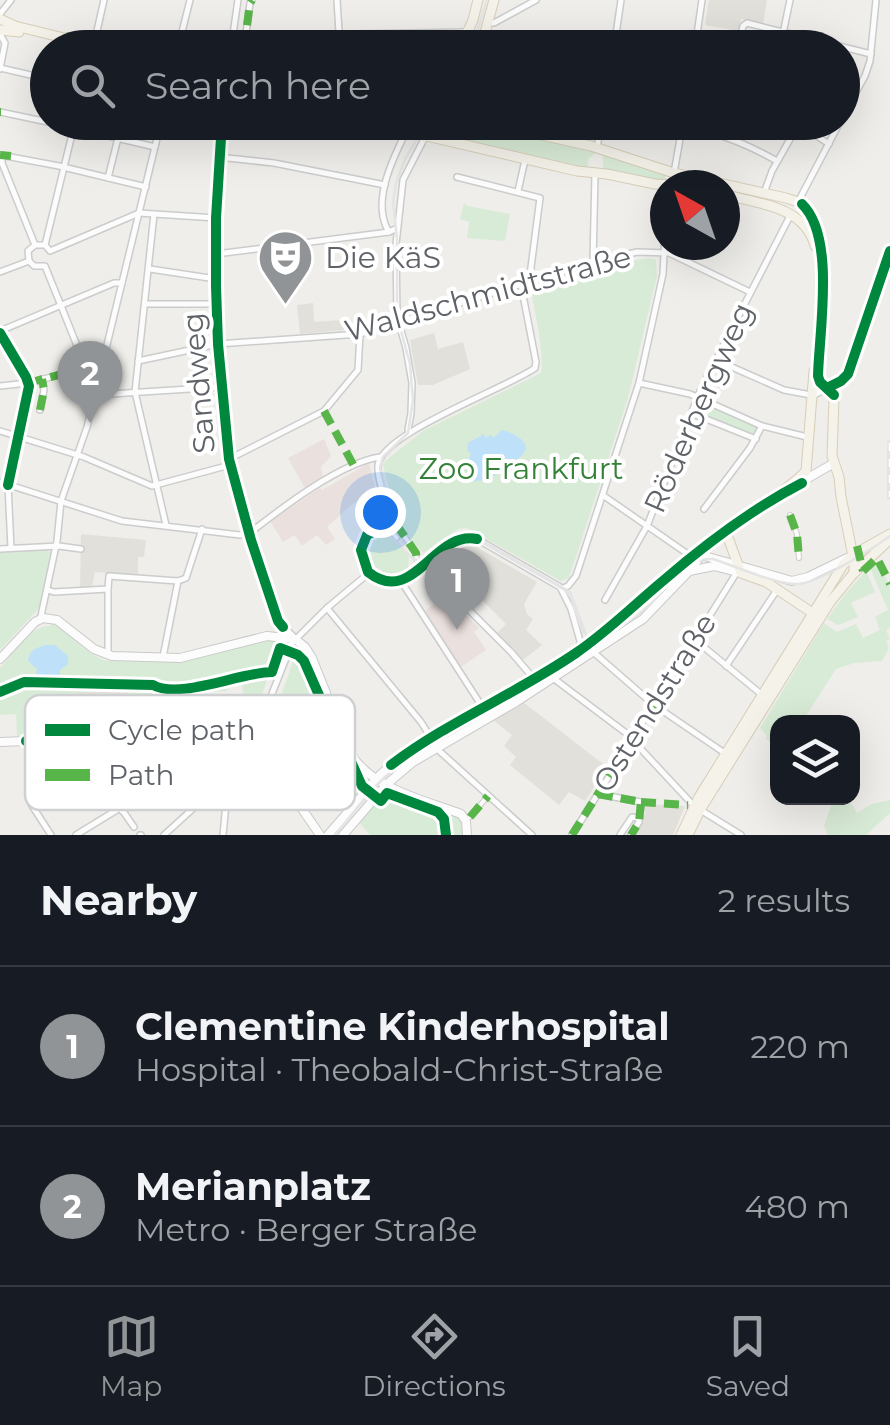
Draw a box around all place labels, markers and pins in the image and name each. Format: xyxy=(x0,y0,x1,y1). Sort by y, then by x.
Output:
theatre icon: Die KäS xyxy=(256,228,316,307)
place label: Die KäS xyxy=(325,239,441,276)
pin: 2 xyxy=(58,340,122,423)
pin: 1 xyxy=(424,548,490,630)

